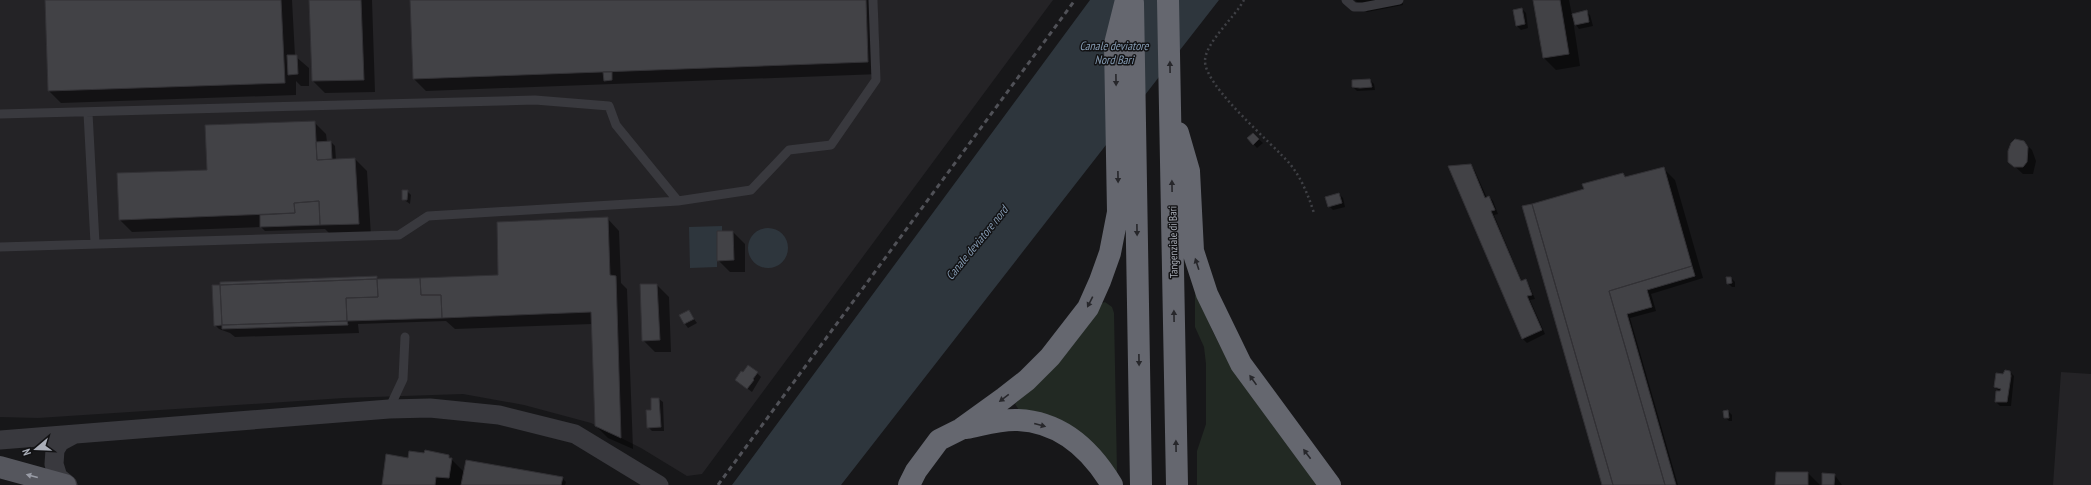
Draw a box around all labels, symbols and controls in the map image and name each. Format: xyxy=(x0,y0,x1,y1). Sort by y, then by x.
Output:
water label: Canale deviatore Nord Bari xyxy=(1079,38,1150,67)
one-way arrow xyxy=(1166,61,1173,73)
one-way arrow xyxy=(1113,74,1119,87)
one-way arrow xyxy=(1114,171,1121,183)
one-way arrow xyxy=(1169,179,1175,192)
water label: Canale deviatore nord xyxy=(942,201,1012,283)
street label: Tangenziale di Bari xyxy=(1165,206,1181,278)
one-way arrow xyxy=(1134,224,1140,237)
one-way arrow xyxy=(1194,257,1200,269)
one-way arrow xyxy=(1087,297,1093,308)
one-way arrow xyxy=(1171,309,1177,322)
one-way arrow xyxy=(1136,354,1142,367)
one-way arrow xyxy=(1249,375,1257,386)
one-way arrow xyxy=(998,394,1009,402)
one-way arrow xyxy=(1034,422,1047,428)
north arrow xyxy=(16,429,56,469)
one-way arrow xyxy=(1173,439,1179,452)
text: N xyxy=(19,447,34,457)
one-way arrow xyxy=(1302,448,1311,459)
one-way arrow xyxy=(26,473,38,479)

